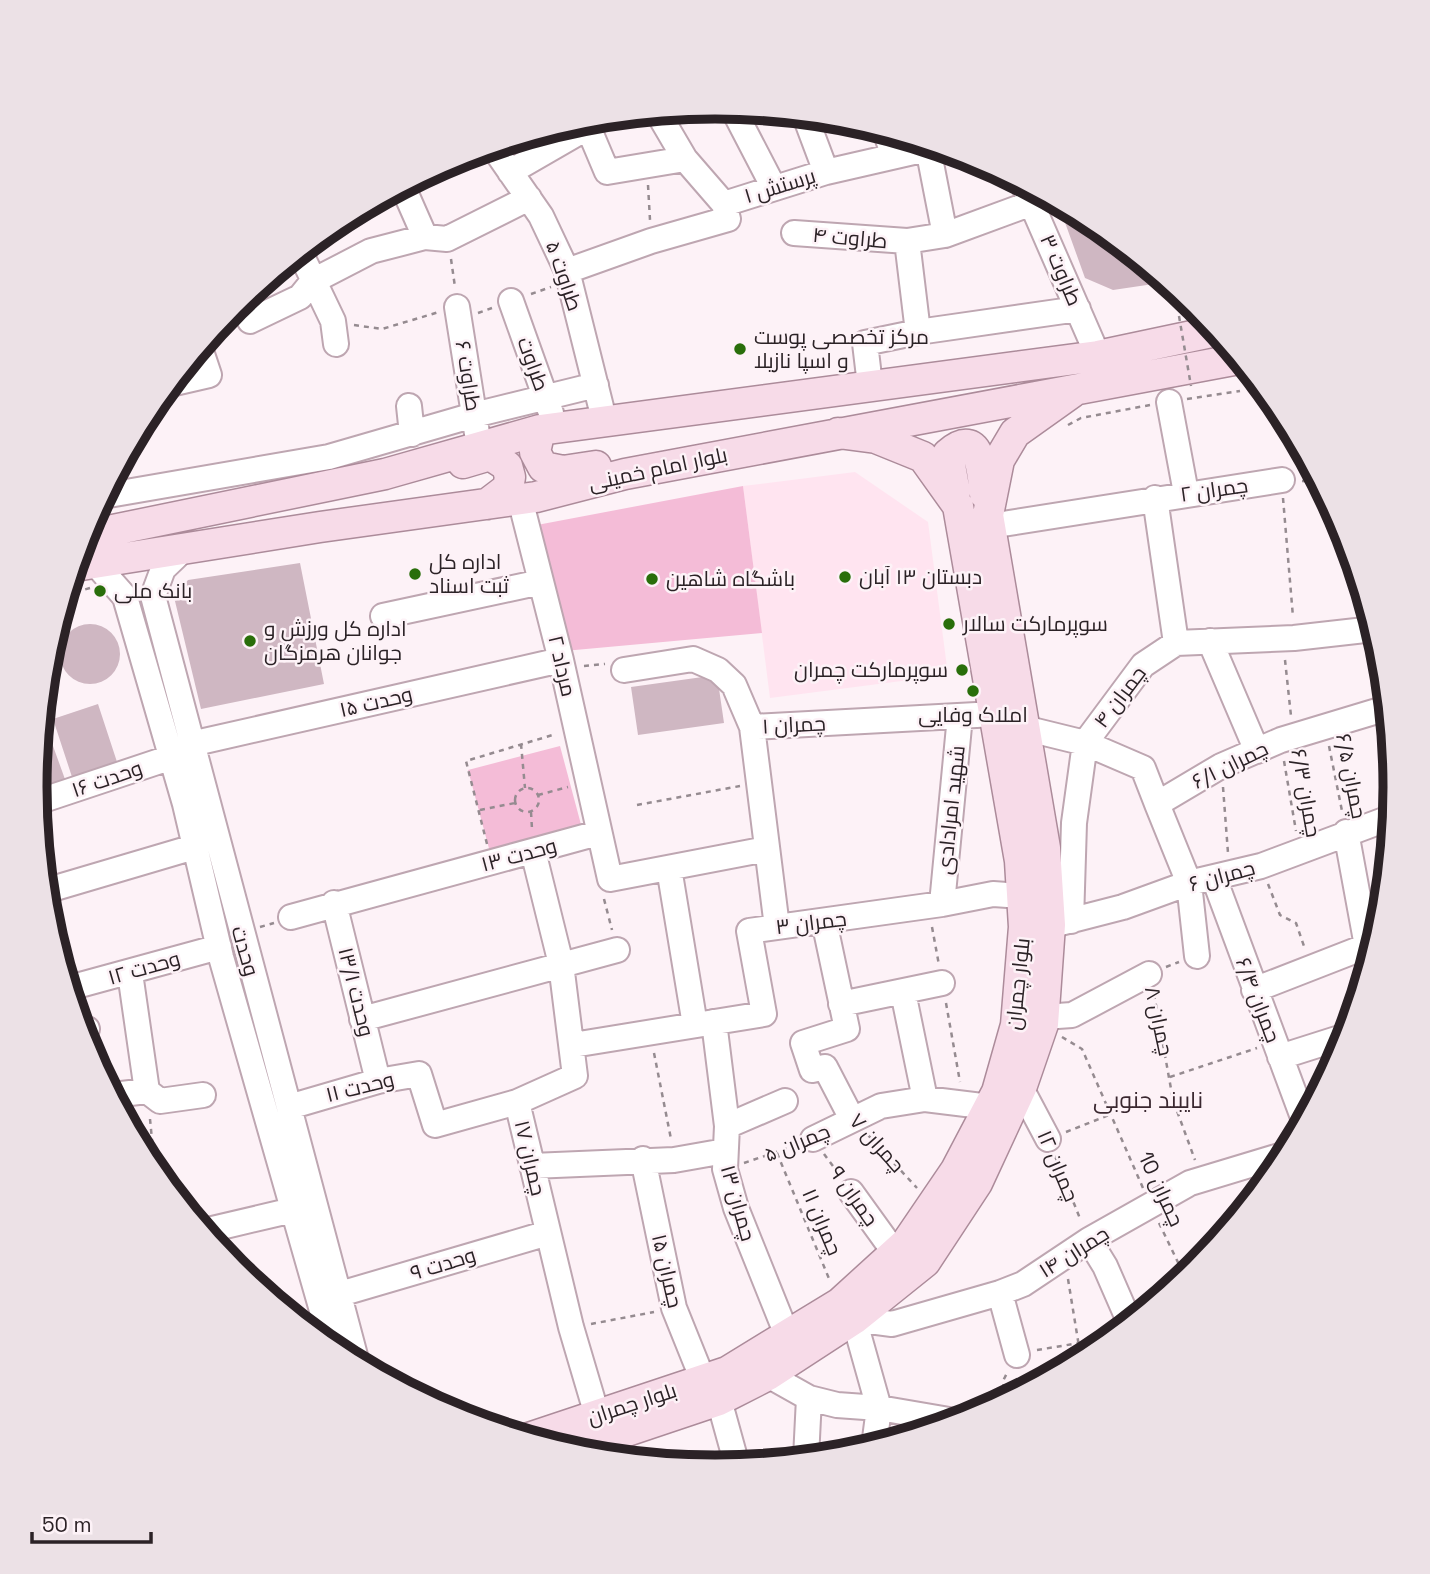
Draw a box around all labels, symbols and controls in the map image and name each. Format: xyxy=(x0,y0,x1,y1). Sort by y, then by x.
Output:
street label: پرستش ۱ xyxy=(741,162,820,210)
street label: طراوت ۴ xyxy=(812,221,889,254)
street label: طراوت ۳ xyxy=(1034,230,1089,310)
street label: طراوت ۵ xyxy=(540,237,589,314)
place label: مرکز تخصصی پوست و اسپا نازیلا xyxy=(754,323,929,374)
street label: طراوت xyxy=(511,333,556,395)
street label: طراوت ۶ xyxy=(450,339,487,413)
marker: مرکز تخصصی پوست و اسپا نازیلا xyxy=(732,341,748,357)
street label: بلوار امام خمینی xyxy=(586,441,730,497)
street label: چمران ۲ xyxy=(1178,471,1250,509)
place label: اداره کل ثبت اسناد xyxy=(429,548,509,599)
place label: دبستان ۱۳ آبان xyxy=(859,563,982,590)
place label: باشگاه شاهین xyxy=(666,565,795,592)
marker: اداره کل ثبت اسناد xyxy=(407,566,423,582)
marker: دبستان ۱۳ آبان xyxy=(837,569,853,585)
marker: باشگاه شاهین xyxy=(644,571,660,587)
place label: بانک ملی xyxy=(114,577,192,604)
marker: بانک ملی xyxy=(92,583,108,599)
place label: سوپرمارکت سالار xyxy=(962,610,1108,638)
place label: اداره کل ورزش و جوانان هرمزگان xyxy=(264,615,407,666)
marker: سوپرمارکت سالار xyxy=(941,616,957,632)
marker: اداره کل ورزش و جوانان هرمزگان xyxy=(242,633,258,649)
street label: مرداد ۲ xyxy=(542,633,583,699)
place label: سوپرمارکت چمران xyxy=(794,656,948,684)
street label: چمران ۴ xyxy=(1087,660,1153,734)
marker: سوپرمارکت چمران xyxy=(954,662,970,678)
street label: وحدت ۱۵ xyxy=(337,680,415,723)
marker: املاک وفایی xyxy=(965,683,981,699)
place label: املاک وفایی xyxy=(918,701,1028,728)
street label: چمران ۱ xyxy=(761,709,827,741)
street label: چمران ۶/۵ xyxy=(1329,731,1373,821)
street label: چمران ۶/۱ xyxy=(1187,735,1273,795)
street label: شهید امرادادی xyxy=(930,744,971,876)
street label: چمران ۶/۳ xyxy=(1284,747,1328,839)
street label: وحدت ۱۶ xyxy=(68,754,146,803)
street label: وحدت ۱۳ xyxy=(478,832,560,878)
street label: چمران ۶ xyxy=(1186,854,1258,898)
street label: چمران ۳ xyxy=(774,905,848,941)
street label: وحدت xyxy=(225,923,265,979)
street label: بلوار چمران xyxy=(999,937,1037,1031)
street label: وحدت ۱۲ xyxy=(105,944,183,991)
street label: وحدت ۱۳/۱ xyxy=(332,944,381,1039)
street label: چمران ۶/۴ xyxy=(1229,953,1287,1047)
street label: چمران ۸ xyxy=(1138,984,1180,1058)
street label: وحدت ۱۱ xyxy=(323,1065,397,1108)
district label: نایبند جنوبی xyxy=(1093,1085,1203,1115)
street label: چمران ۷ xyxy=(843,1108,911,1178)
street label: چمران ۱۷ xyxy=(508,1117,552,1199)
street label: چمران ۵ xyxy=(760,1117,834,1169)
street label: چمران ۱۲ xyxy=(1031,1126,1085,1206)
street label: چمران 10 xyxy=(1132,1147,1190,1231)
street label: چمران ۹ xyxy=(823,1160,885,1232)
street label: چمران ۱۳ xyxy=(714,1162,762,1244)
street label: چمران ۱۱ xyxy=(795,1184,849,1260)
street label: چمران ۱۴ xyxy=(1034,1220,1114,1284)
street label: چمران ۱۵ xyxy=(645,1231,689,1311)
street label: وحدت ۹ xyxy=(407,1241,479,1286)
street label: بلوار چمران xyxy=(584,1376,680,1432)
scale bar xyxy=(32,1500,150,1544)
text: 50 m xyxy=(42,1511,92,1538)

